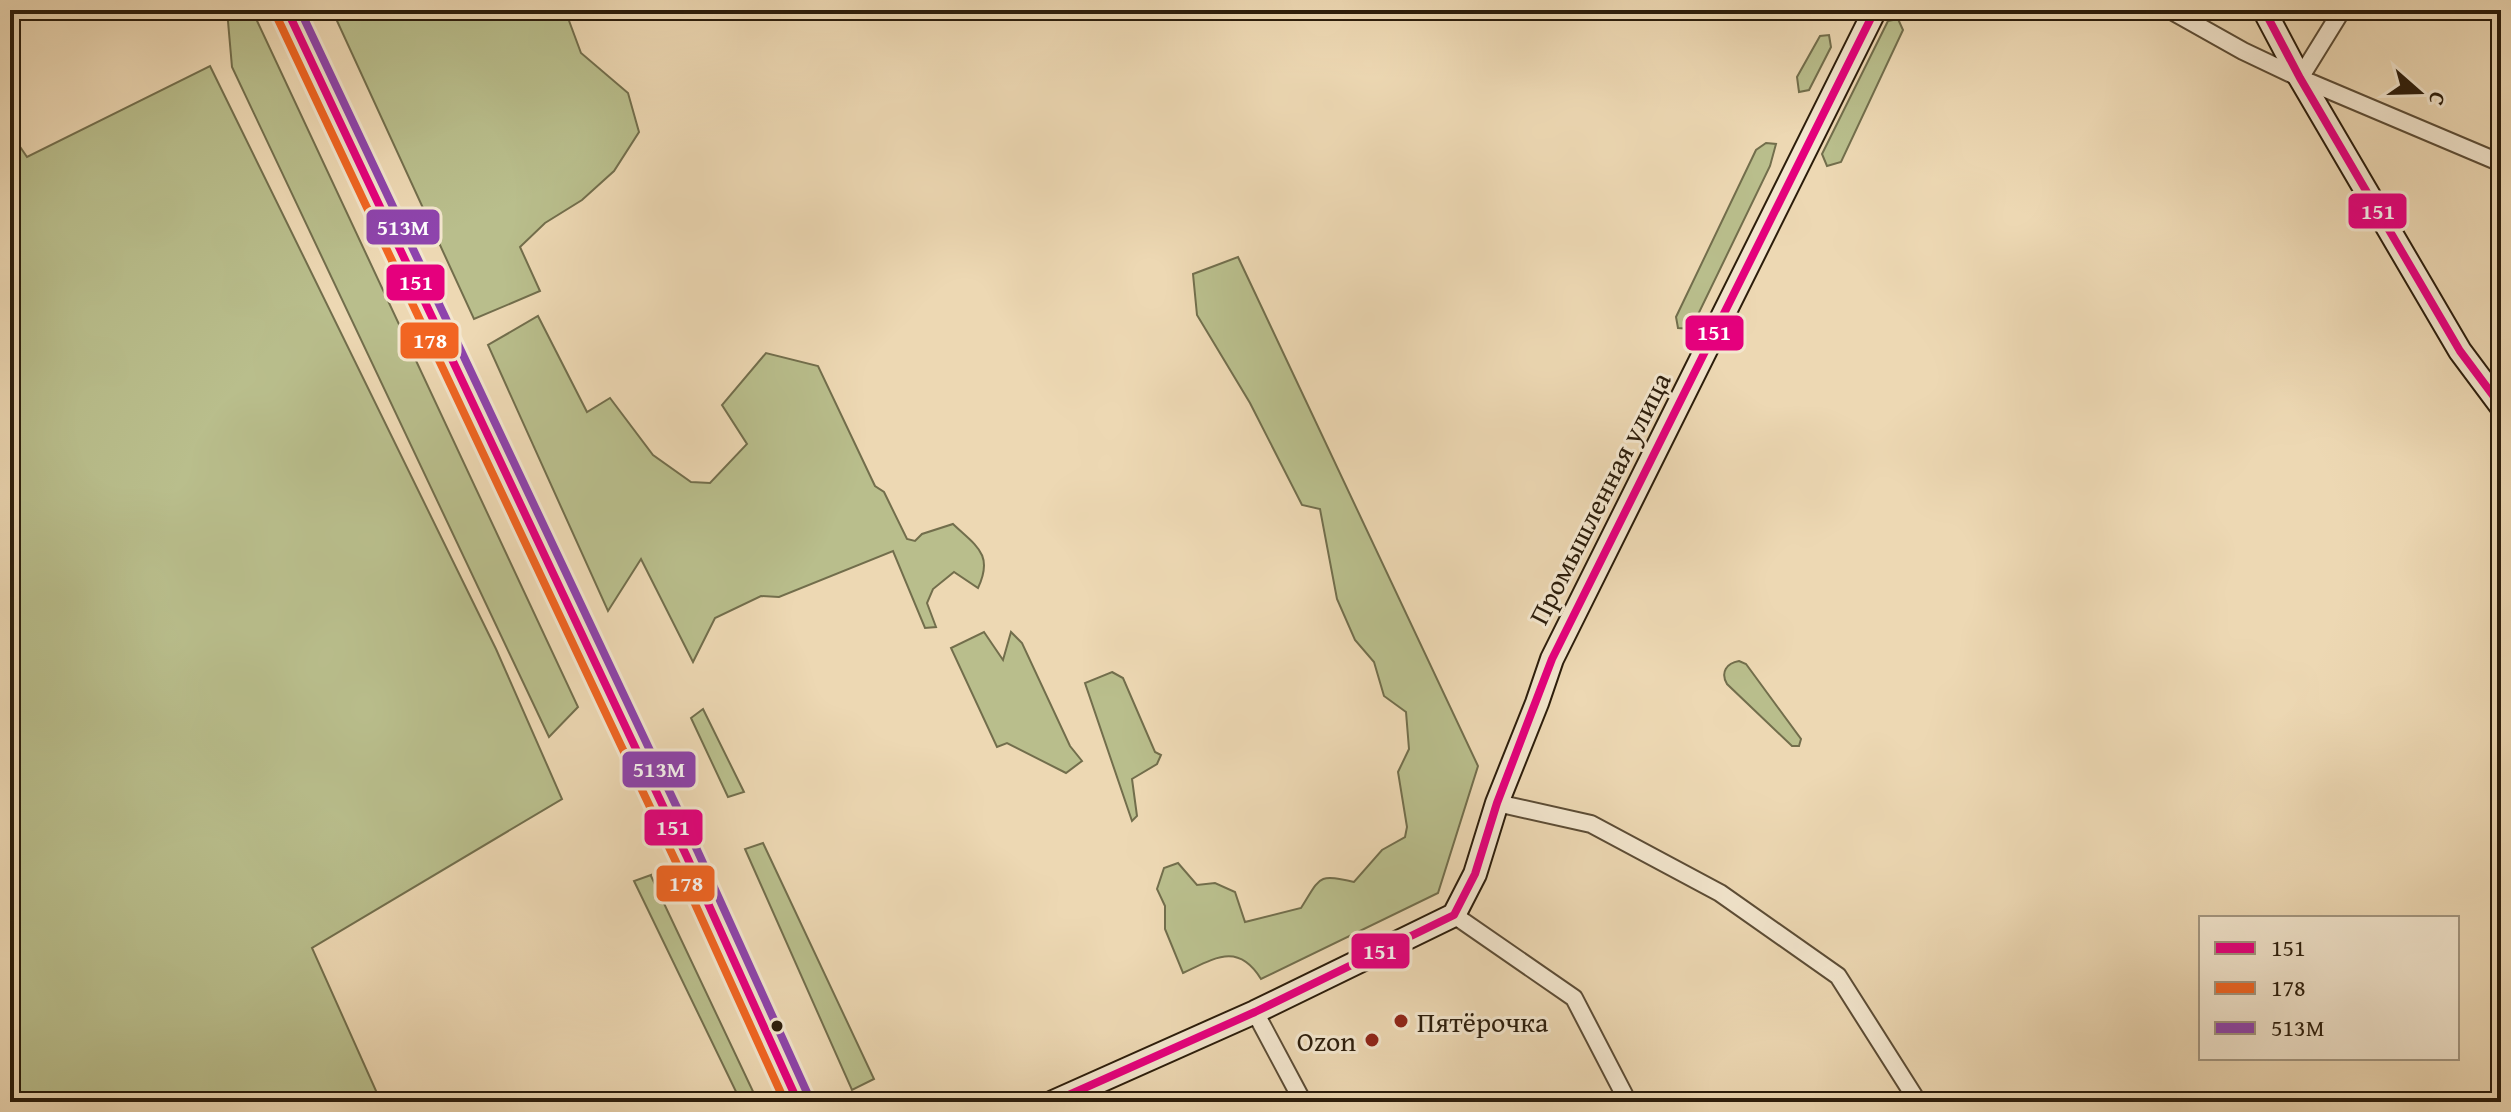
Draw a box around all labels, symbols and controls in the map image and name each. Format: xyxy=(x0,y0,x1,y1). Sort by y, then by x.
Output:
north arrow xyxy=(2379,52,2459,132)
text: С xyxy=(2421,88,2455,110)
line badge: 151 xyxy=(2347,192,2408,230)
text: 151 xyxy=(2361,195,2395,227)
line badge: 513М xyxy=(365,208,441,246)
text: 513М xyxy=(377,211,429,243)
line badge: 151 xyxy=(385,263,446,302)
text: 151 xyxy=(399,266,433,298)
line badge: 151 xyxy=(1684,314,1745,352)
text: 151 xyxy=(1697,316,1731,348)
line badge: 178 xyxy=(399,321,460,360)
text: 178 xyxy=(413,324,447,356)
street label: Промышленная улица xyxy=(1518,364,1681,631)
line badge: 513М xyxy=(621,750,697,789)
text: 513М xyxy=(633,753,685,785)
line badge: 151 xyxy=(643,808,704,847)
text: 151 xyxy=(656,811,690,843)
line badge: 178 xyxy=(655,864,716,903)
text: 178 xyxy=(669,867,703,899)
legend xyxy=(2199,916,2459,1060)
text: 151 xyxy=(2271,930,2306,965)
line badge: 151 xyxy=(1350,932,1411,970)
text: 151 xyxy=(1363,935,1397,967)
text: 178 xyxy=(2271,970,2306,1005)
place label: Пятёрочка xyxy=(1417,1001,1549,1042)
text: 513М xyxy=(2271,1010,2325,1045)
marker: Пятёрочка xyxy=(1392,1012,1410,1030)
unlabelled marker xyxy=(769,1018,785,1034)
place label: Ozon xyxy=(1297,1020,1356,1061)
marker: Ozon xyxy=(1363,1031,1381,1049)

